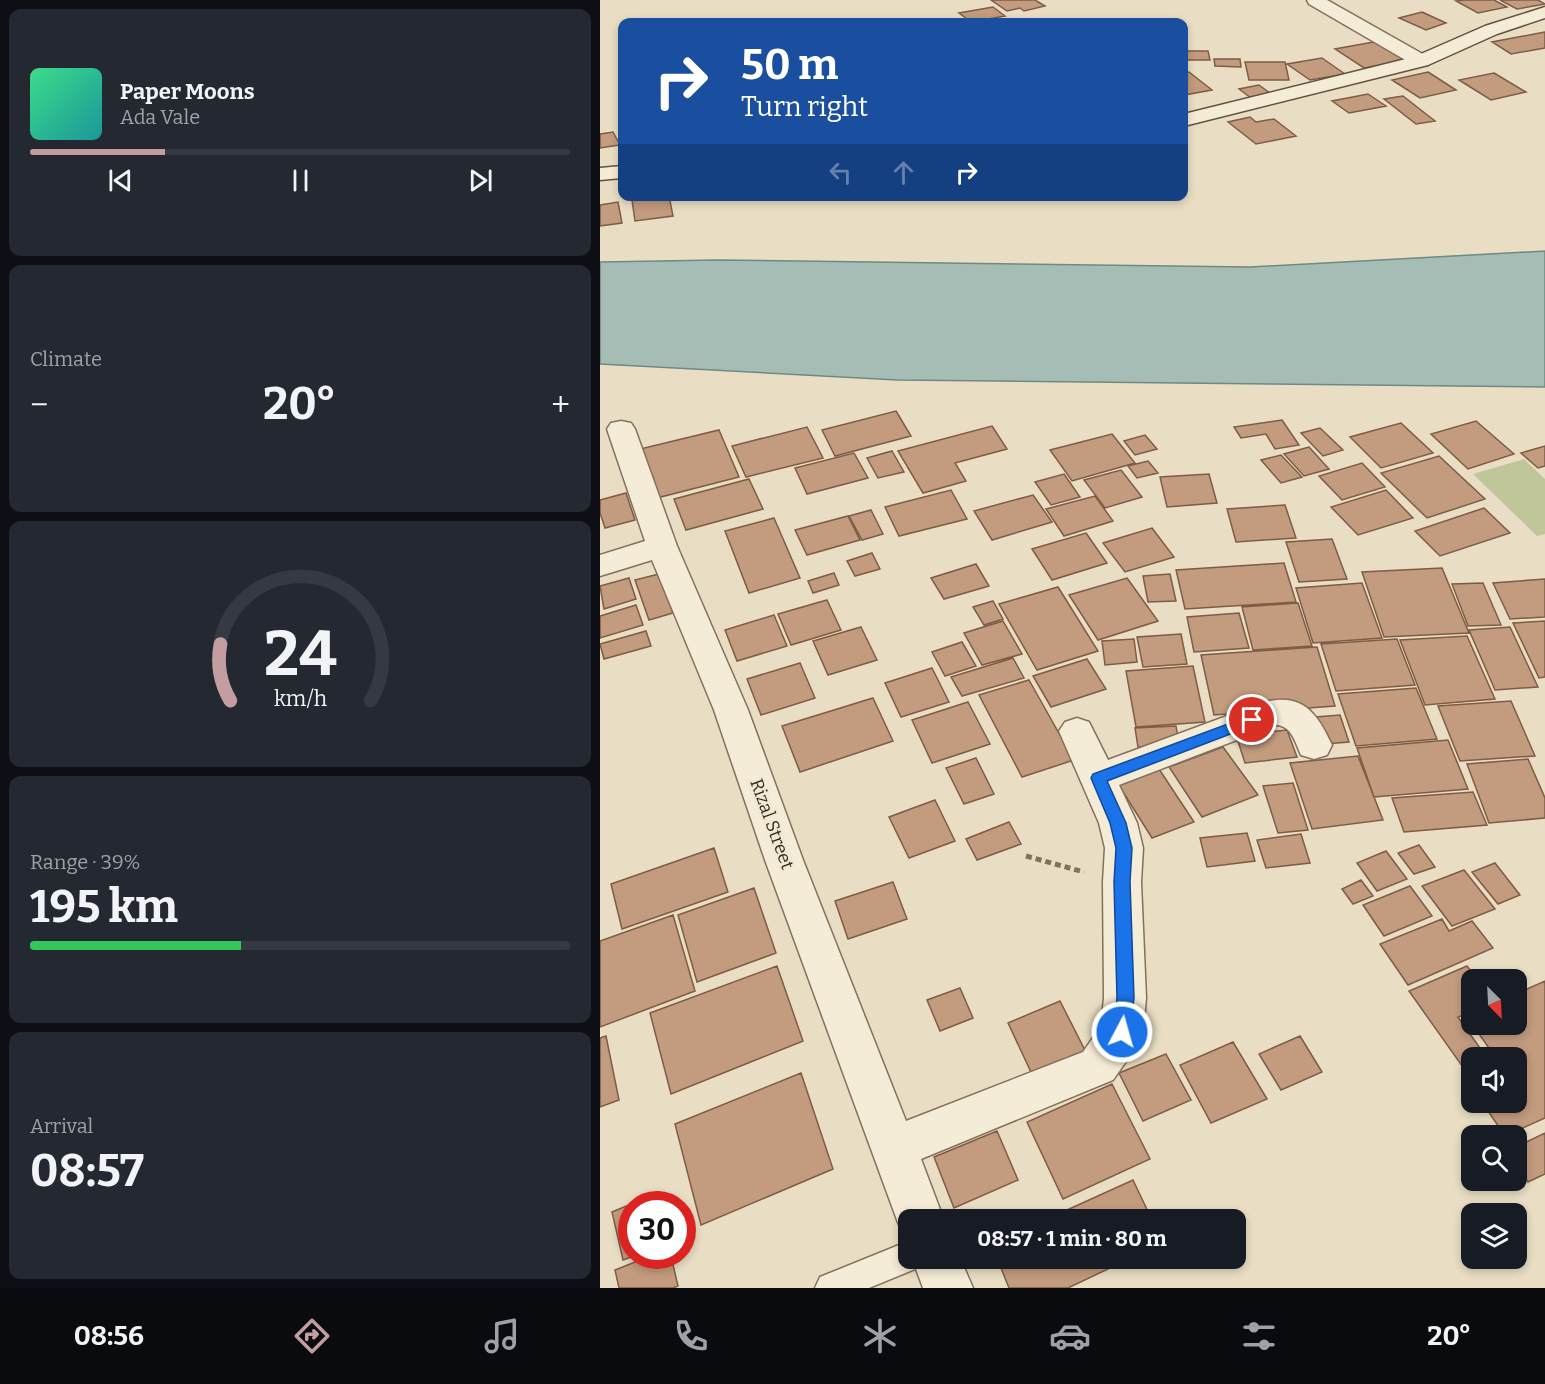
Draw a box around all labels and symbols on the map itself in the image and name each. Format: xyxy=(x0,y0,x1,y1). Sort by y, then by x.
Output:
pin xyxy=(1226,694,1277,745)
street label: Rizal Street xyxy=(745,776,799,873)
north arrow xyxy=(1461,969,1527,1035)
position arrow xyxy=(1090,1000,1154,1064)
speed limit sign: 30 xyxy=(618,1191,696,1269)

